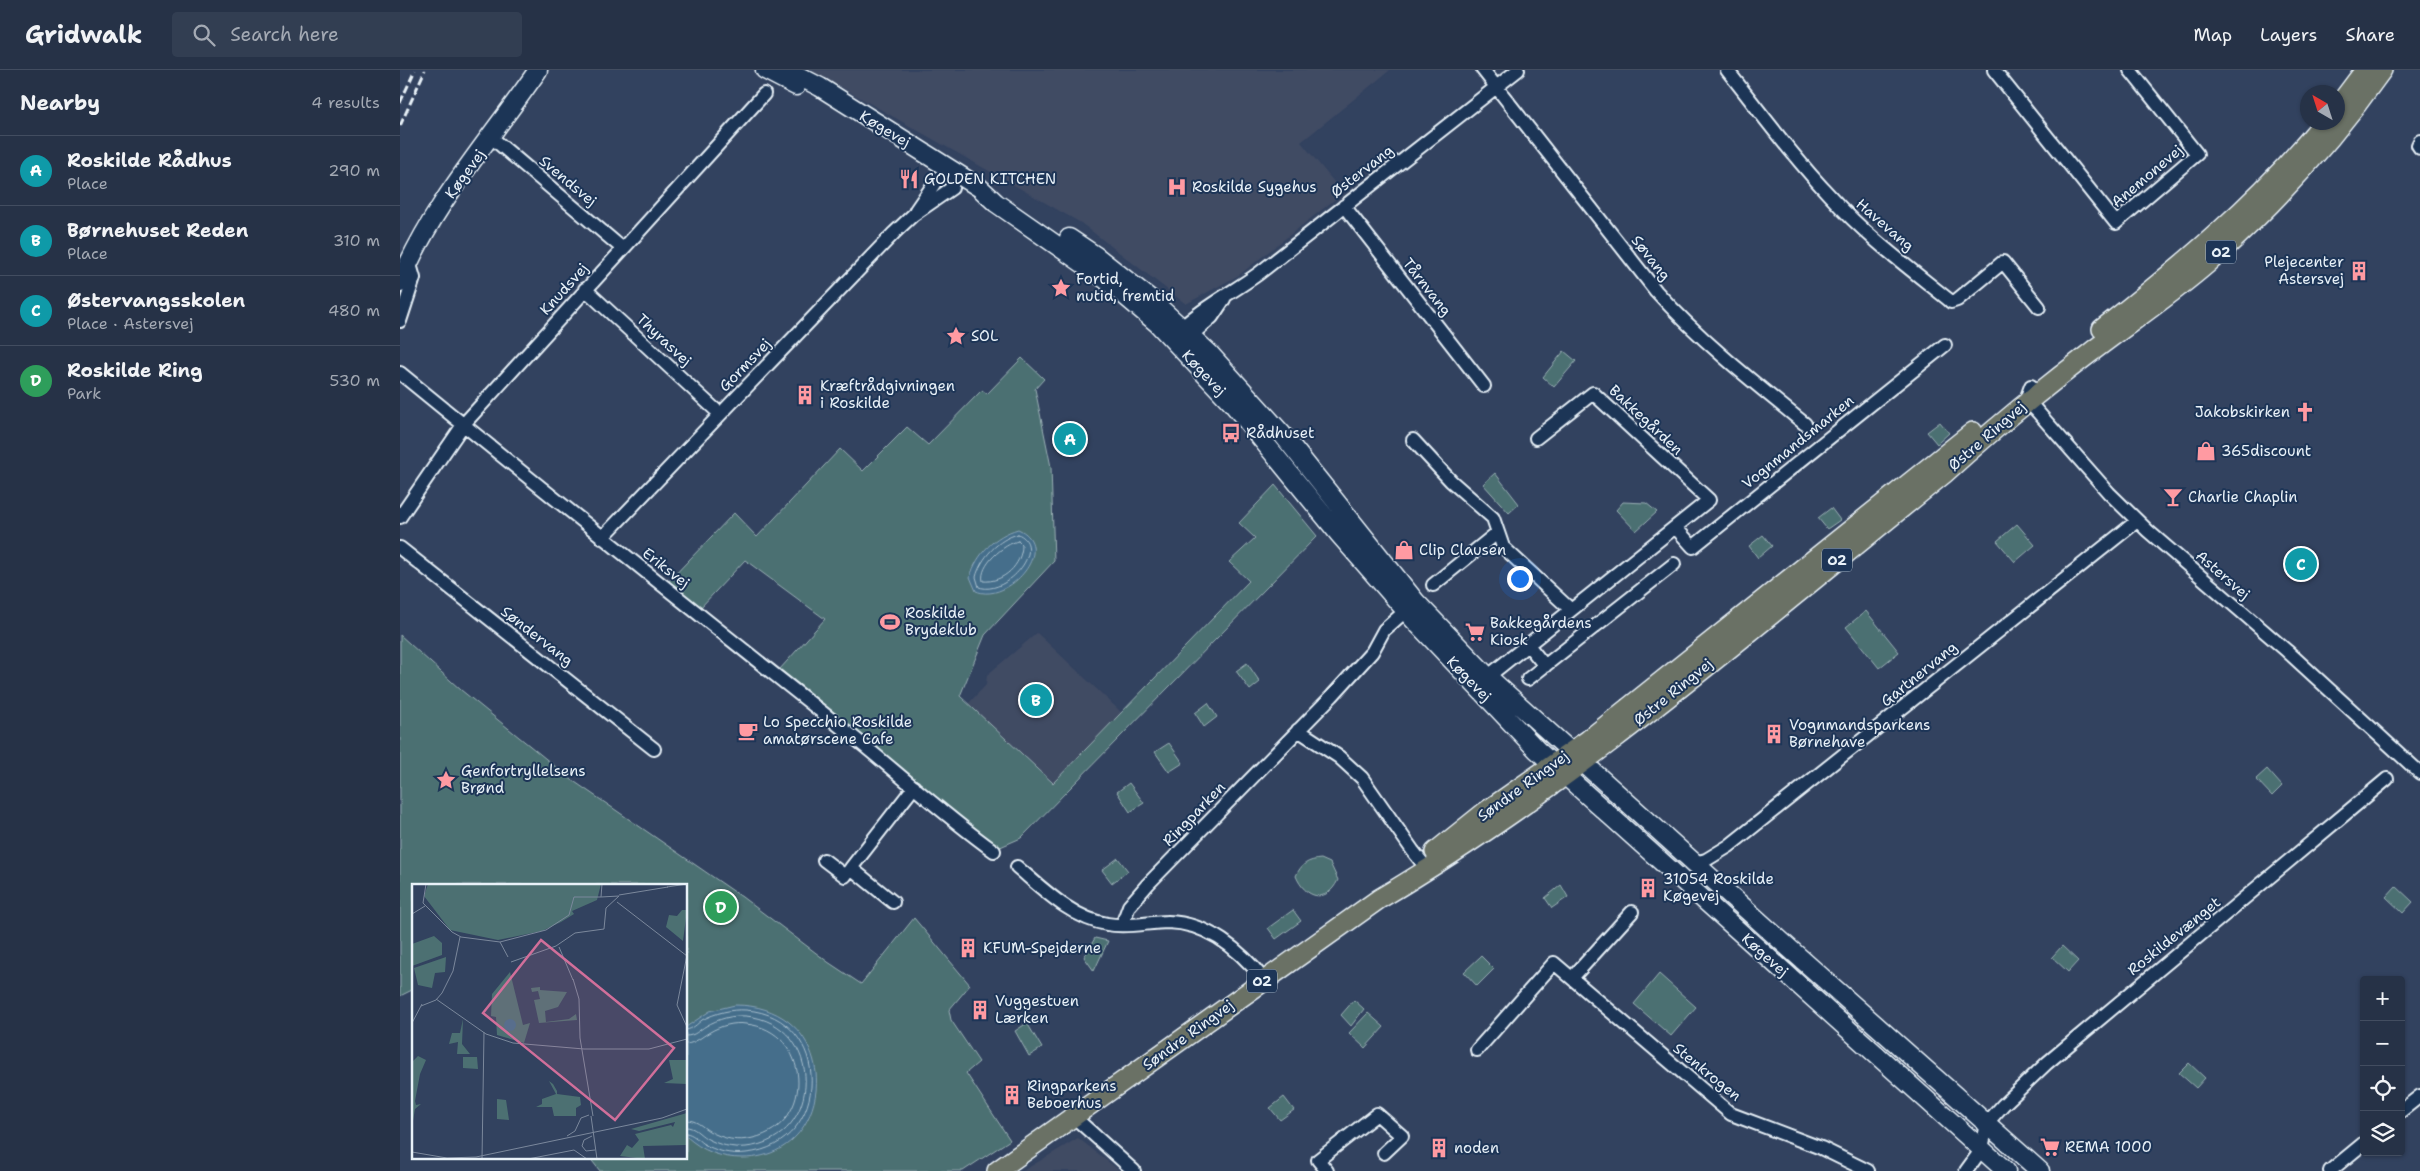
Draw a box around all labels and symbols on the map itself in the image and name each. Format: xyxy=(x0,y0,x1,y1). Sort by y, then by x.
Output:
north arrow xyxy=(2300,85,2345,130)
street label: Køgevej xyxy=(856,106,914,152)
street label: Østervang xyxy=(1326,140,1398,202)
street label: Anemonevej xyxy=(2107,140,2187,212)
street label: Køgevej xyxy=(440,145,490,203)
street label: Svendsvej xyxy=(535,151,601,211)
restaurant icon: GOLDEN KITCHEN xyxy=(898,168,920,190)
place label: GOLDEN KITCHEN xyxy=(924,169,1056,189)
hospital icon: Roskilde Sygehus xyxy=(1166,176,1188,198)
place label: Roskilde Sygehus xyxy=(1192,177,1317,197)
street label: Havevang xyxy=(1852,194,1918,256)
street label: Søvang xyxy=(1627,231,1675,285)
road number: O2 xyxy=(2206,240,2236,263)
place label: Plejecenter Astersvej xyxy=(2264,252,2344,289)
street label: Tårnvang xyxy=(1398,254,1456,320)
street label: Knudsvej xyxy=(535,259,593,319)
building icon: Plejecenter Astersvej xyxy=(2348,260,2370,282)
place label: Fortid, nutid, fremtid xyxy=(1076,269,1175,306)
place icon: Fortid, nutid, fremtid xyxy=(1050,277,1072,299)
street label: Thyrasvej xyxy=(632,309,696,371)
place icon: SOL xyxy=(945,325,967,347)
place label: SOL xyxy=(971,326,998,346)
street label: Gormsvej xyxy=(715,334,775,396)
street label: Køgevej xyxy=(1177,346,1231,400)
place label: Kræftrådgivningen i Roskilde xyxy=(820,376,955,413)
street label: Bakkegården xyxy=(1605,381,1687,459)
building icon: Kræftrådgivningen i Roskilde xyxy=(794,384,816,406)
street label: Vognmandsmarken xyxy=(1738,391,1858,493)
street label: Østre Ringvej xyxy=(1944,397,2030,475)
church icon: Jakobskirken xyxy=(2294,401,2316,423)
place label: Jakobskirken xyxy=(2195,402,2290,422)
pin: A xyxy=(1054,420,1086,458)
bus stop icon: Rådhuset xyxy=(1220,422,1242,444)
place label: Rådhuset xyxy=(1246,423,1315,443)
shop icon: 365discount xyxy=(2195,440,2217,462)
place label: 365discount xyxy=(2221,441,2311,461)
bar icon: Charlie Chaplin xyxy=(2162,486,2184,508)
place label: Charlie Chaplin xyxy=(2188,487,2297,507)
shop icon: Clip Clausen xyxy=(1393,539,1415,561)
place label: Clip Clausen xyxy=(1419,540,1506,560)
street label: Eriksvej xyxy=(638,543,694,593)
pin: C xyxy=(2285,545,2317,583)
street label: Astersvej xyxy=(2192,546,2254,604)
road number: O2 xyxy=(1822,548,1852,572)
your location xyxy=(1507,566,1533,592)
street label: Søndervang xyxy=(497,601,577,671)
place label: Roskilde Brydeklub xyxy=(905,603,977,640)
sports icon: Roskilde Brydeklub xyxy=(879,611,901,633)
place label: Bakkegårdens Kiosk xyxy=(1490,613,1592,650)
supermarket icon: Bakkegårdens Kiosk xyxy=(1464,621,1486,643)
street label: Gartnervang xyxy=(1877,637,1961,711)
street label: Køgevej xyxy=(1442,652,1496,706)
street label: Østre Ringvej xyxy=(1629,654,1717,730)
pin: B xyxy=(1020,681,1052,719)
place label: Lo Specchio Roskilde amatørscene Cafe xyxy=(763,712,912,749)
place label: Vognmandsparkens Børnehave xyxy=(1789,715,1931,752)
cafe icon: Lo Specchio Roskilde amatørscene Cafe xyxy=(737,720,759,742)
building icon: Vognmandsparkens Børnehave xyxy=(1763,723,1785,745)
street label: Søndre Ringvej xyxy=(1473,746,1573,826)
place label: Genfortryllelsens Brønd xyxy=(461,761,586,798)
place icon: Genfortryllelsens Brønd xyxy=(435,769,457,791)
street label: Ringparken xyxy=(1158,777,1230,851)
place label: 31054 Roskilde Køgevej xyxy=(1663,869,1774,906)
building icon: 31054 Roskilde Køgevej xyxy=(1637,877,1659,899)
inset map xyxy=(412,884,688,1158)
pin: D xyxy=(705,888,737,926)
street label: Roskildevænget xyxy=(2123,892,2225,980)
street label: Køgevej xyxy=(1737,929,1793,981)
building icon: KFUM-Spejderne xyxy=(957,937,979,959)
place label: KFUM-Spejderne xyxy=(983,938,1101,958)
road number: O2 xyxy=(1247,969,1277,992)
place label: Vuggestuen Lærken xyxy=(995,991,1079,1028)
street label: Søndre Ringvej xyxy=(1138,995,1238,1075)
building icon: Vuggestuen Lærken xyxy=(969,999,991,1021)
street label: Stenkrogen xyxy=(1669,1038,1745,1106)
place label: Ringparkens Beboerhus xyxy=(1027,1076,1117,1113)
building icon: Ringparkens Beboerhus xyxy=(1001,1084,1023,1106)
supermarket icon: REMA 1000 xyxy=(2039,1136,2061,1158)
building icon: noden xyxy=(1428,1137,1450,1159)
place label: REMA 1000 xyxy=(2065,1137,2152,1157)
place label: noden xyxy=(1454,1138,1499,1158)

